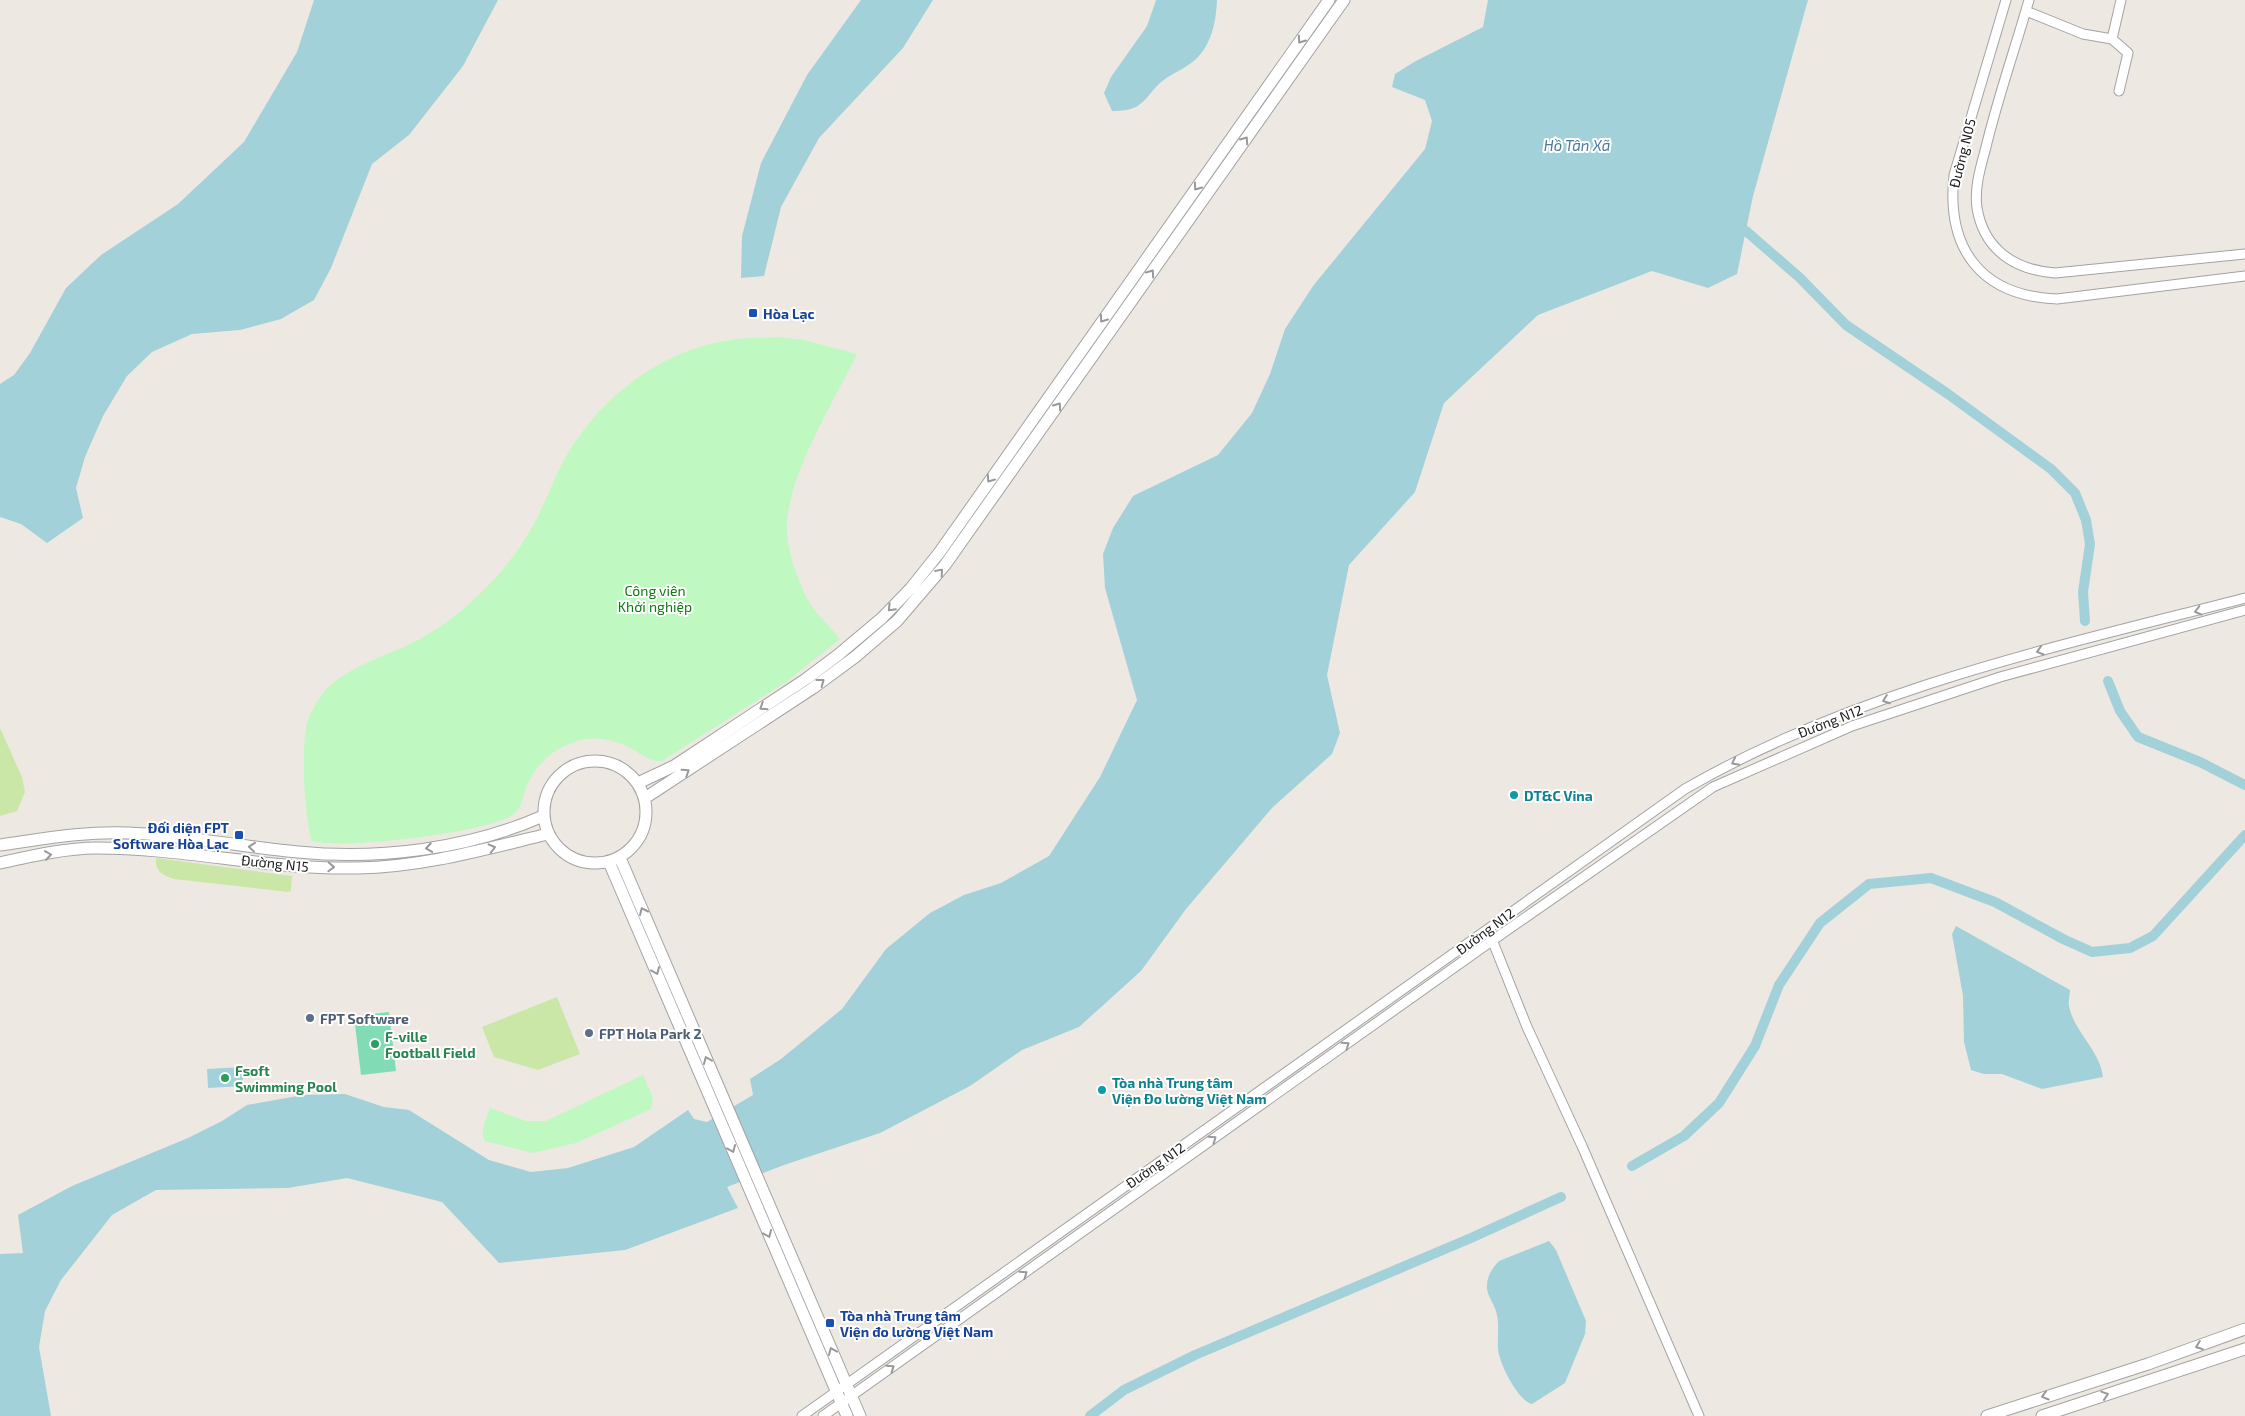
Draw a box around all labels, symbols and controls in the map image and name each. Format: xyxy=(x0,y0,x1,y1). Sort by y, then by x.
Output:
one-way arrow xyxy=(1298,34,1307,44)
street label: Đường N05 xyxy=(1945,117,1979,189)
water label: Hồ Tân Xã xyxy=(1544,136,1610,154)
one-way arrow xyxy=(1239,137,1248,146)
one-way arrow xyxy=(1195,181,1203,190)
one-way arrow xyxy=(1145,269,1154,279)
place label: Hòa Lạc xyxy=(763,305,815,322)
marker: Hòa Lạc xyxy=(747,307,759,319)
one-way arrow xyxy=(1100,313,1109,323)
one-way arrow xyxy=(1052,403,1060,412)
one-way arrow xyxy=(987,473,996,483)
one-way arrow xyxy=(934,568,943,577)
park label: Công viên Khởi nghiệp xyxy=(618,582,692,615)
one-way arrow xyxy=(888,602,897,611)
one-way arrow xyxy=(2194,605,2202,615)
one-way arrow xyxy=(2037,646,2045,656)
one-way arrow xyxy=(815,679,824,687)
one-way arrow xyxy=(1882,694,1890,704)
one-way arrow xyxy=(760,701,769,711)
street label: Đường N12 xyxy=(1795,701,1865,741)
one-way arrow xyxy=(1732,756,1741,766)
one-way arrow xyxy=(681,769,690,779)
place label: DT&C Vina xyxy=(1524,787,1593,804)
marker: DT&C Vina xyxy=(1508,789,1520,801)
place label: Đối diện FPT Software Hòa Lạc xyxy=(113,819,230,852)
marker: Đối diện FPT Software Hòa Lạc xyxy=(233,829,245,841)
one-way arrow xyxy=(248,842,256,853)
one-way arrow xyxy=(425,842,434,852)
one-way arrow xyxy=(487,843,496,854)
one-way arrow xyxy=(44,850,52,860)
street label: Đường N15 xyxy=(240,851,310,875)
one-way arrow xyxy=(328,862,336,873)
street label: Đường N12 xyxy=(1452,904,1518,958)
one-way arrow xyxy=(638,907,648,915)
one-way arrow xyxy=(649,966,660,975)
place label: FPT Software xyxy=(320,1010,409,1027)
marker: FPT Software xyxy=(304,1012,316,1024)
place label: FPT Hola Park 2 xyxy=(599,1025,702,1042)
marker: FPT Hola Park 2 xyxy=(583,1027,595,1039)
place label: F-ville Football Field xyxy=(385,1028,476,1061)
marker: F-ville Football Field xyxy=(369,1038,381,1050)
one-way arrow xyxy=(1340,1042,1350,1051)
one-way arrow xyxy=(703,1056,714,1065)
place label: Fsoft Swimming Pool xyxy=(235,1062,337,1095)
marker: Fsoft Swimming Pool xyxy=(219,1072,231,1084)
place label: Tòa nhà Trung tâm Viện Đo lường Việt Nam xyxy=(1112,1074,1267,1107)
marker: Tòa nhà Trung tâm Viện Đo lường Việt Nam xyxy=(1096,1084,1108,1096)
one-way arrow xyxy=(1207,1136,1217,1145)
street label: Đường N12 xyxy=(1122,1138,1188,1192)
one-way arrow xyxy=(725,1144,736,1153)
one-way arrow xyxy=(762,1229,773,1238)
one-way arrow xyxy=(1018,1271,1028,1280)
place label: Tòa nhà Trung tâm Viện đo lường Việt Nam xyxy=(840,1307,993,1340)
marker: Tòa nhà Trung tâm Viện đo lường Việt Nam xyxy=(824,1317,836,1329)
one-way arrow xyxy=(2195,1340,2204,1350)
one-way arrow xyxy=(828,1347,839,1356)
one-way arrow xyxy=(885,1365,895,1374)
one-way arrow xyxy=(2041,1391,2050,1401)
one-way arrow xyxy=(2100,1391,2108,1401)

